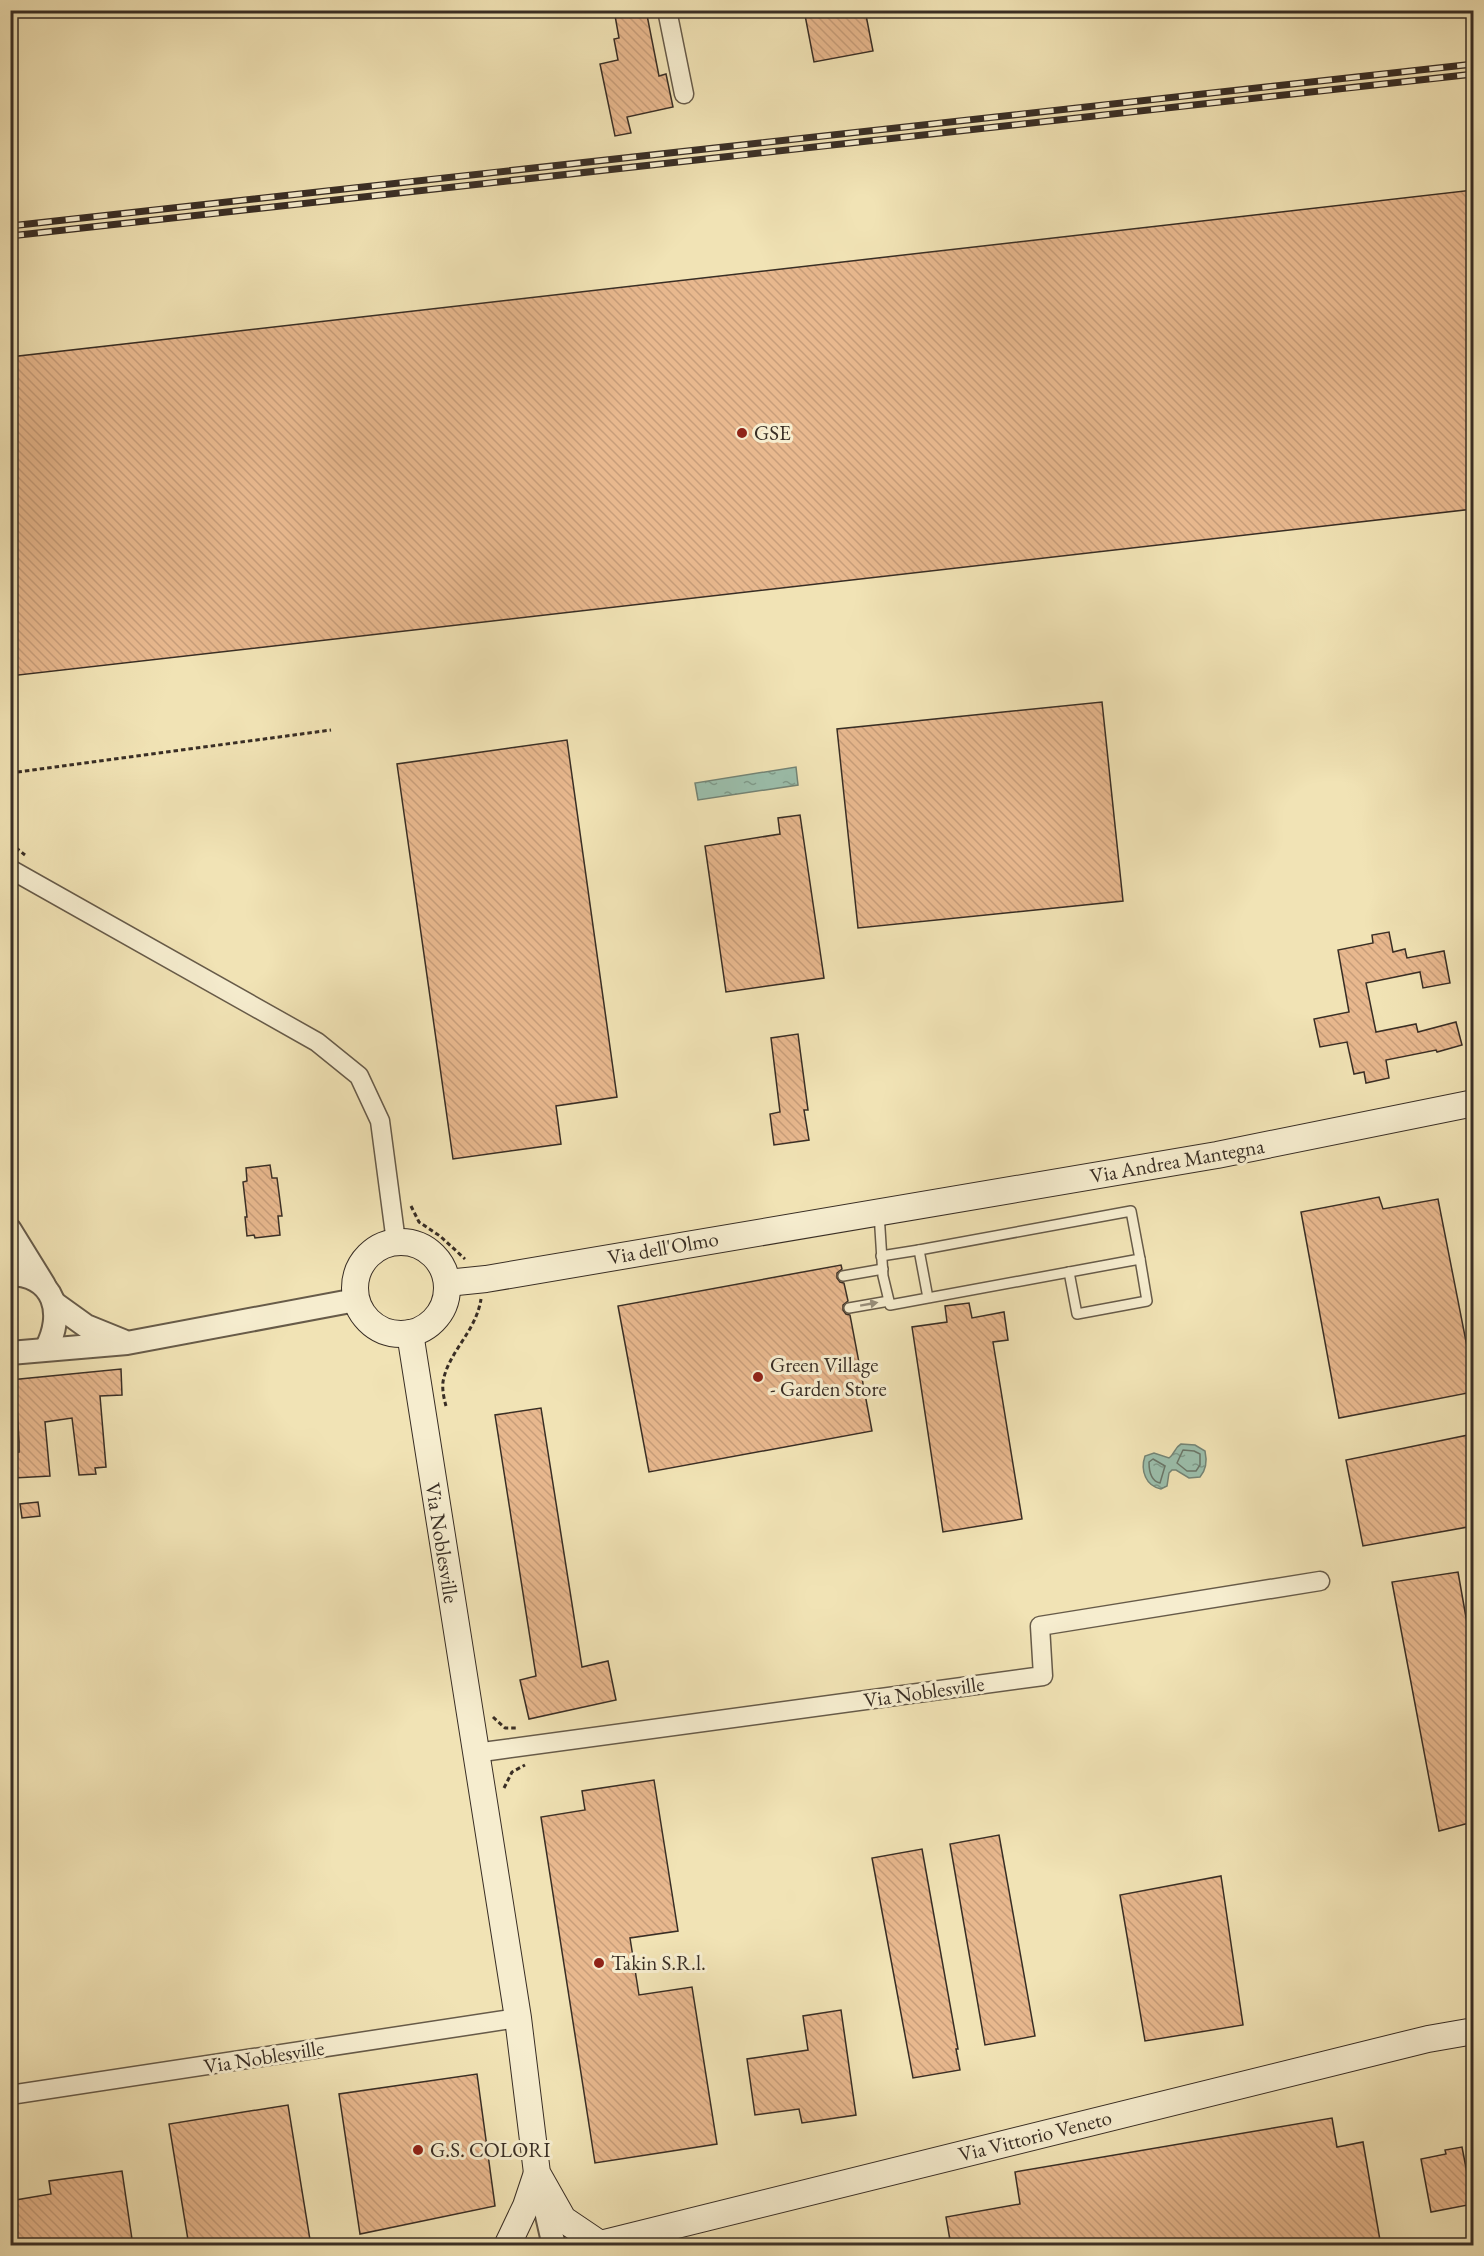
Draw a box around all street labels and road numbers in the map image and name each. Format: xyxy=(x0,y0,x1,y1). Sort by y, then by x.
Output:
street label: Via Andrea Mantegna xyxy=(1088,1132,1267,1189)
street label: Via dell'Olmo xyxy=(605,1224,721,1271)
street label: Via Noblesville xyxy=(420,1481,465,1605)
street label: Via Noblesville xyxy=(862,1670,986,1713)
street label: Via Noblesville xyxy=(202,2034,326,2079)
street label: Via Vittorio Veneto xyxy=(955,2103,1114,2168)

